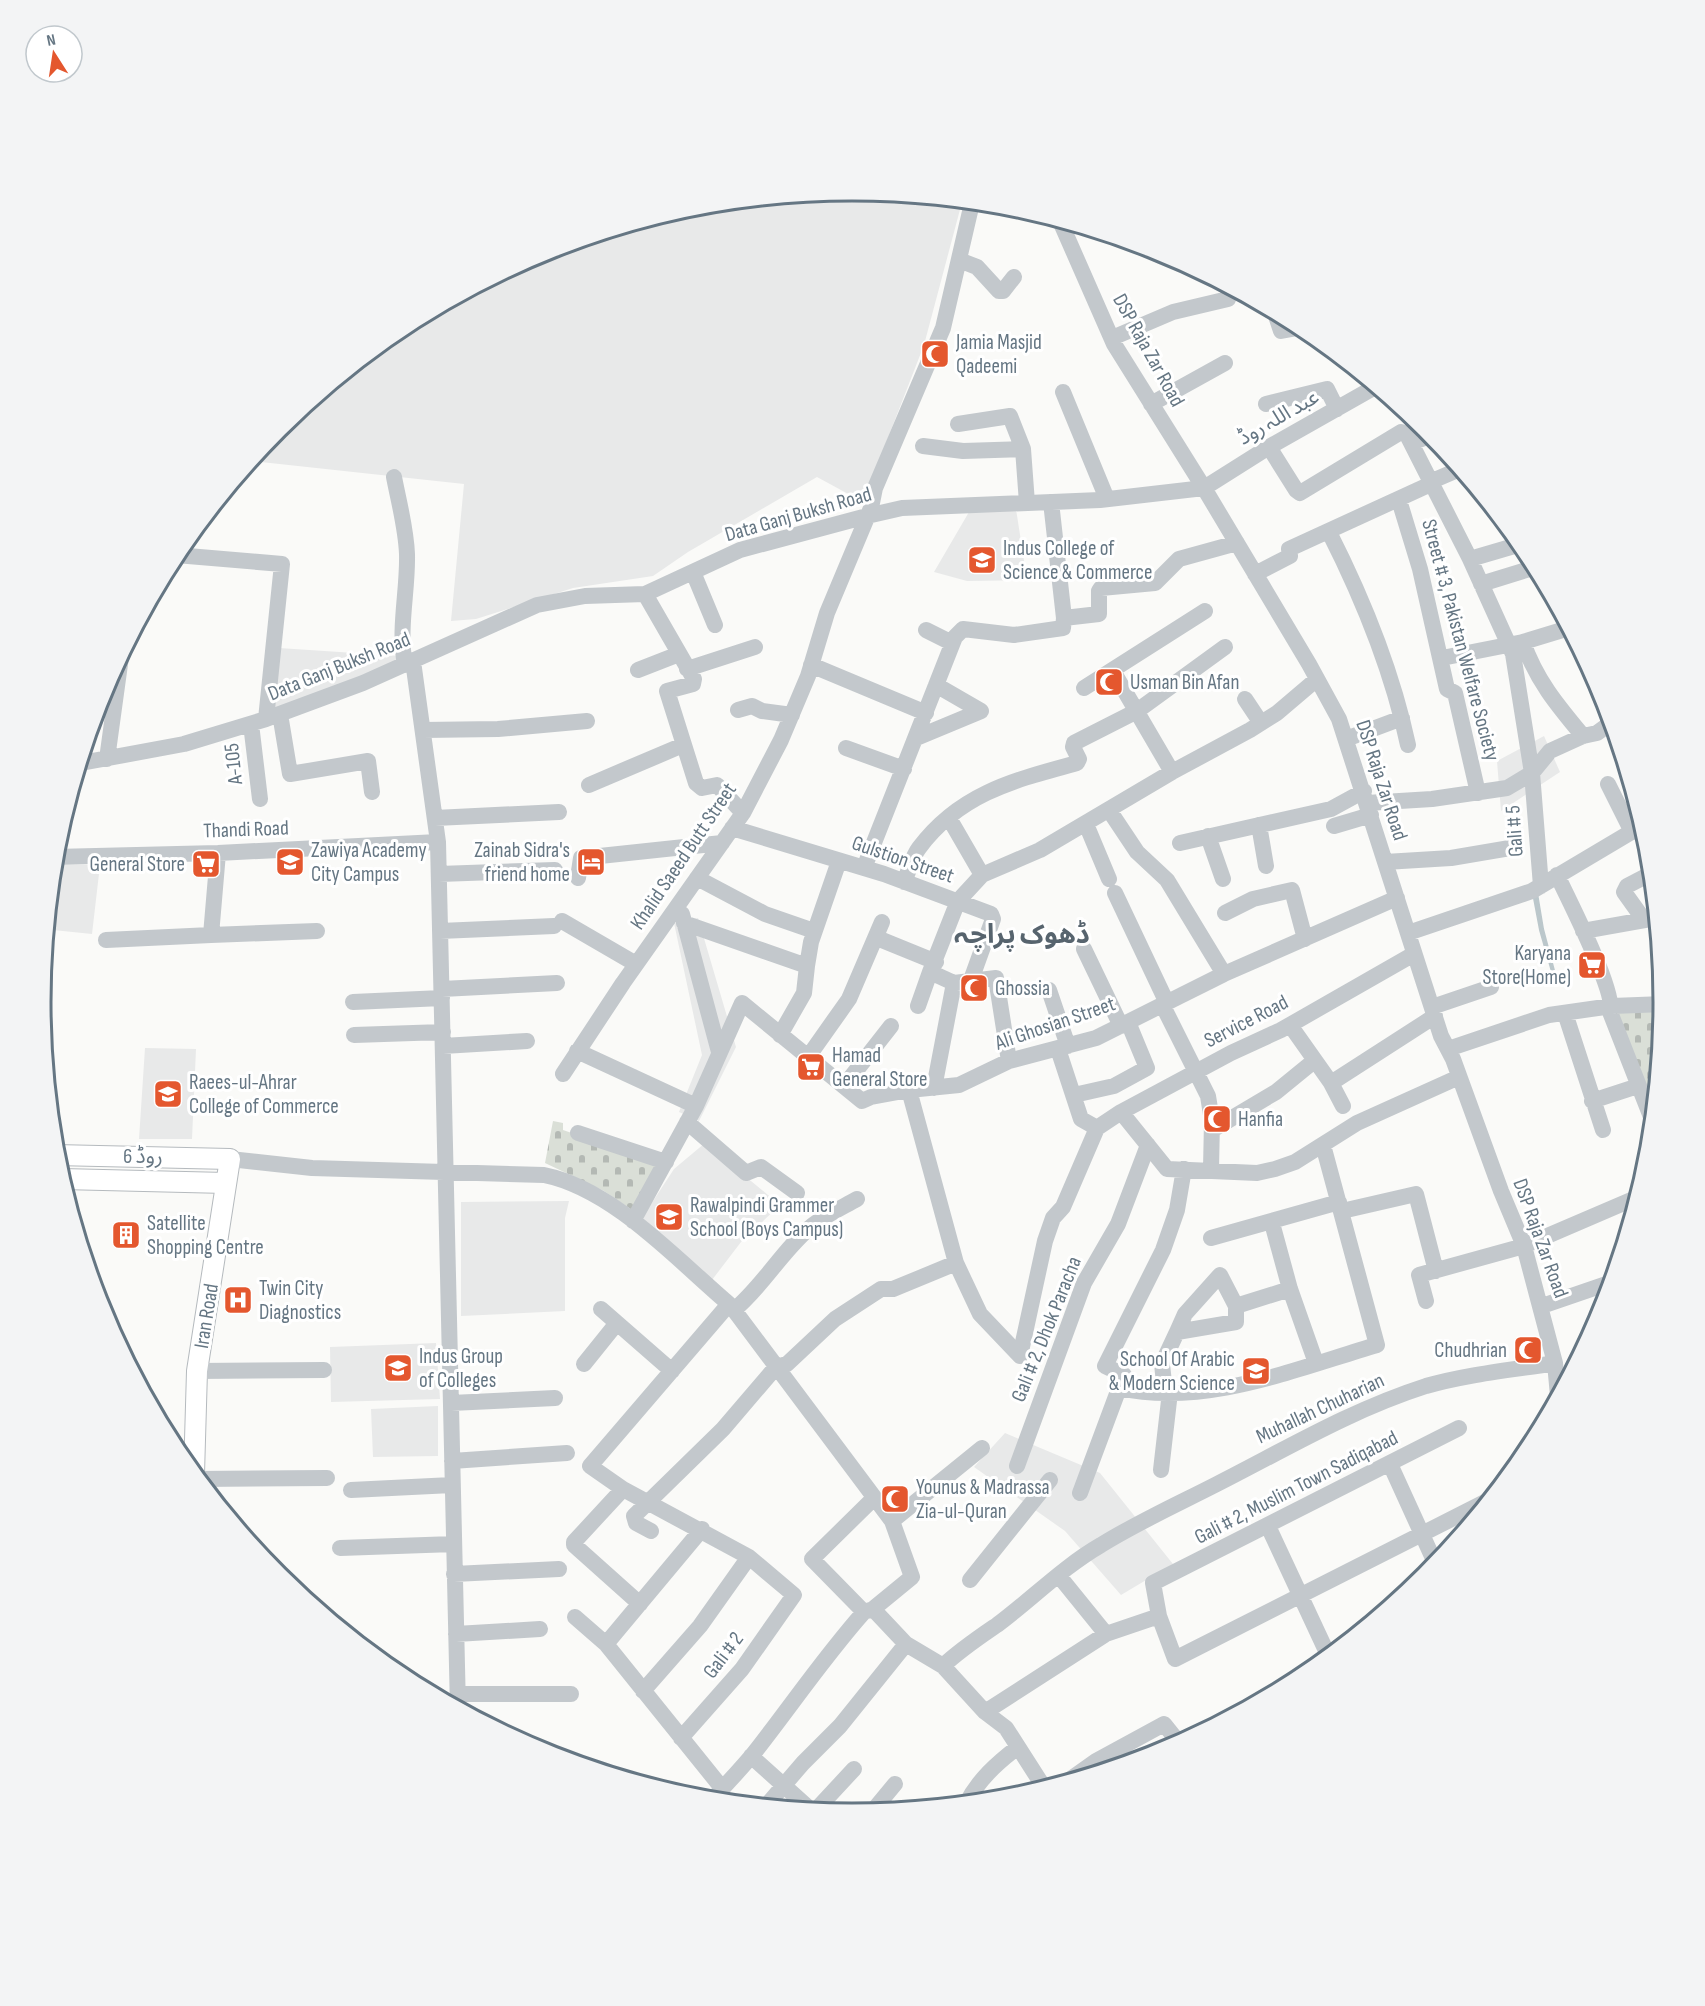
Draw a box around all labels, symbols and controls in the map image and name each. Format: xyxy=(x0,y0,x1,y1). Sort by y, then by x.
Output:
north arrow xyxy=(24,24,84,84)
text: N xyxy=(45,31,57,51)
street label: DSP Raja Zar Road xyxy=(1107,290,1190,411)
place label: Jamia Masjid Qadeemi xyxy=(955,330,1042,379)
mosque icon: Jamia Masjid Qadeemi xyxy=(919,338,951,370)
street label: عبد اللہ روڈ xyxy=(1233,384,1323,451)
street label: Data Ganj Buksh Road xyxy=(722,482,874,547)
street label: Street # 3, Pakistan Welfare Society xyxy=(1416,517,1505,764)
place label: Indus College of Science & Commerce xyxy=(1003,536,1152,585)
school or university icon: Indus College of Science & Commerce xyxy=(966,544,998,576)
street label: Data Ganj Buksh Road xyxy=(264,627,414,706)
mosque icon: Usman Bin Afan xyxy=(1093,666,1125,698)
place label: Usman Bin Afan xyxy=(1130,670,1239,695)
street label: DSP Raja Zar Road xyxy=(1350,717,1413,843)
street label: A-105 xyxy=(219,742,248,787)
street label: Khalid Saeed Butt Street xyxy=(625,778,742,934)
street label: Gali # 5 xyxy=(1500,804,1529,857)
street label: Thandi Road xyxy=(203,816,289,843)
street label: Gulstion Street xyxy=(848,830,957,889)
place label: Zawiya Academy City Campus xyxy=(311,838,427,887)
place label: Zainab Sidra's friend home xyxy=(474,838,570,887)
school or university icon: Zawiya Academy City Campus xyxy=(274,846,306,878)
hotel icon: Zainab Sidra's friend home xyxy=(575,846,607,878)
supermarket icon: General Store xyxy=(190,848,222,880)
place label: General Store xyxy=(90,852,185,877)
district label: ڈھوک پراچہ xyxy=(954,919,1090,952)
place label: Karyana Store(Home) xyxy=(1483,941,1571,990)
supermarket icon: Karyana Store(Home) xyxy=(1576,949,1608,981)
mosque icon: Ghossia xyxy=(958,972,990,1004)
place label: Ghossia xyxy=(995,976,1050,1001)
street label: Service Road xyxy=(1200,990,1292,1053)
street label: Ali Ghosian Street xyxy=(991,991,1118,1056)
place label: Hamad General Store xyxy=(832,1043,928,1092)
supermarket icon: Hamad General Store xyxy=(795,1051,827,1083)
place label: Raees-ul-Ahrar College of Commerce xyxy=(189,1070,339,1119)
school or university icon: Raees-ul-Ahrar College of Commerce xyxy=(152,1078,184,1110)
mosque icon: Hanfia xyxy=(1201,1103,1233,1135)
place label: Hanfia xyxy=(1238,1107,1283,1132)
street label: روڈ 6 xyxy=(123,1144,163,1169)
street label: DSP Raja Zar Road xyxy=(1507,1175,1574,1301)
place label: Rawalpindi Grammer School (Boys Campus) xyxy=(690,1193,843,1242)
school or university icon: Rawalpindi Grammer School (Boys Campus) xyxy=(653,1201,685,1233)
place label: Satellite Shopping Centre xyxy=(147,1211,264,1260)
building icon: Satellite Shopping Centre xyxy=(110,1219,142,1251)
street label: Gali # 2, Dhok Paracha xyxy=(1006,1253,1087,1405)
place label: Twin City Diagnostics xyxy=(259,1276,341,1325)
street label: Iran Road xyxy=(189,1282,224,1350)
hospital icon: Twin City Diagnostics xyxy=(222,1284,254,1316)
mosque icon: Chudhrian xyxy=(1512,1334,1544,1366)
place label: Chudhrian xyxy=(1434,1338,1507,1363)
place label: Indus Group of Colleges xyxy=(419,1344,503,1393)
place label: School Of Arabic & Modern Science xyxy=(1109,1347,1235,1396)
school or university icon: Indus Group of Colleges xyxy=(382,1352,414,1384)
school or university icon: School Of Arabic & Modern Science xyxy=(1240,1355,1272,1387)
street label: Muhallah Chuharian xyxy=(1252,1368,1388,1449)
street label: Gali # 2, Muslim Town Sadiqabad xyxy=(1190,1425,1402,1550)
place label: Younus & Madrassa Zia-ul-Quran xyxy=(916,1475,1050,1524)
mosque icon: Younus & Madrassa Zia-ul-Quran xyxy=(879,1483,911,1515)
street label: Gali # 2 xyxy=(698,1627,749,1683)

